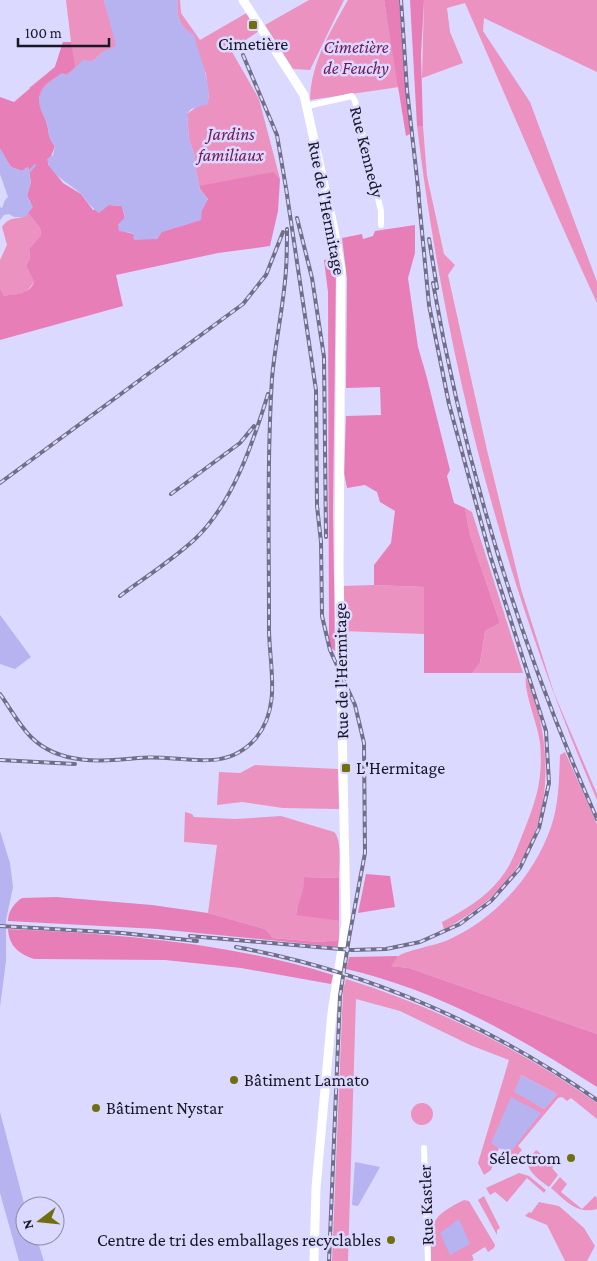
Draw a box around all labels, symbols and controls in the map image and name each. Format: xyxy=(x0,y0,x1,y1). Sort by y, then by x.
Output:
scale bar xyxy=(18,15,109,47)
marker: Cimetière xyxy=(247,19,259,31)
text: 100 m xyxy=(25,25,62,41)
place label: Cimetière xyxy=(218,34,288,54)
park label: Cimetière de Feuchy xyxy=(323,37,389,78)
street label: Rue Kennedy xyxy=(346,104,388,201)
park label: Jardins familiaux xyxy=(195,124,264,165)
street label: Rue de l'Hermitage xyxy=(304,139,350,277)
street label: Rue de l'Hermitage xyxy=(330,603,352,739)
place label: L'Hermitage xyxy=(356,758,445,778)
marker: L'Hermitage xyxy=(340,762,352,774)
place label: Bâtiment Lamato xyxy=(244,1070,369,1090)
marker: Bâtiment Lamato xyxy=(228,1074,240,1086)
place label: Bâtiment Nystar xyxy=(106,1098,224,1118)
marker: Bâtiment Nystar xyxy=(90,1102,102,1114)
place label: Sélectrom xyxy=(489,1148,562,1168)
marker: Sélectrom xyxy=(565,1152,577,1164)
street label: Rue Kastler xyxy=(415,1164,437,1246)
north arrow xyxy=(15,1196,65,1246)
text: N xyxy=(18,1217,37,1231)
place label: Centre de tri des emballages recyclables xyxy=(97,1230,381,1250)
marker: Centre de tri des emballages recyclables xyxy=(385,1234,397,1246)

